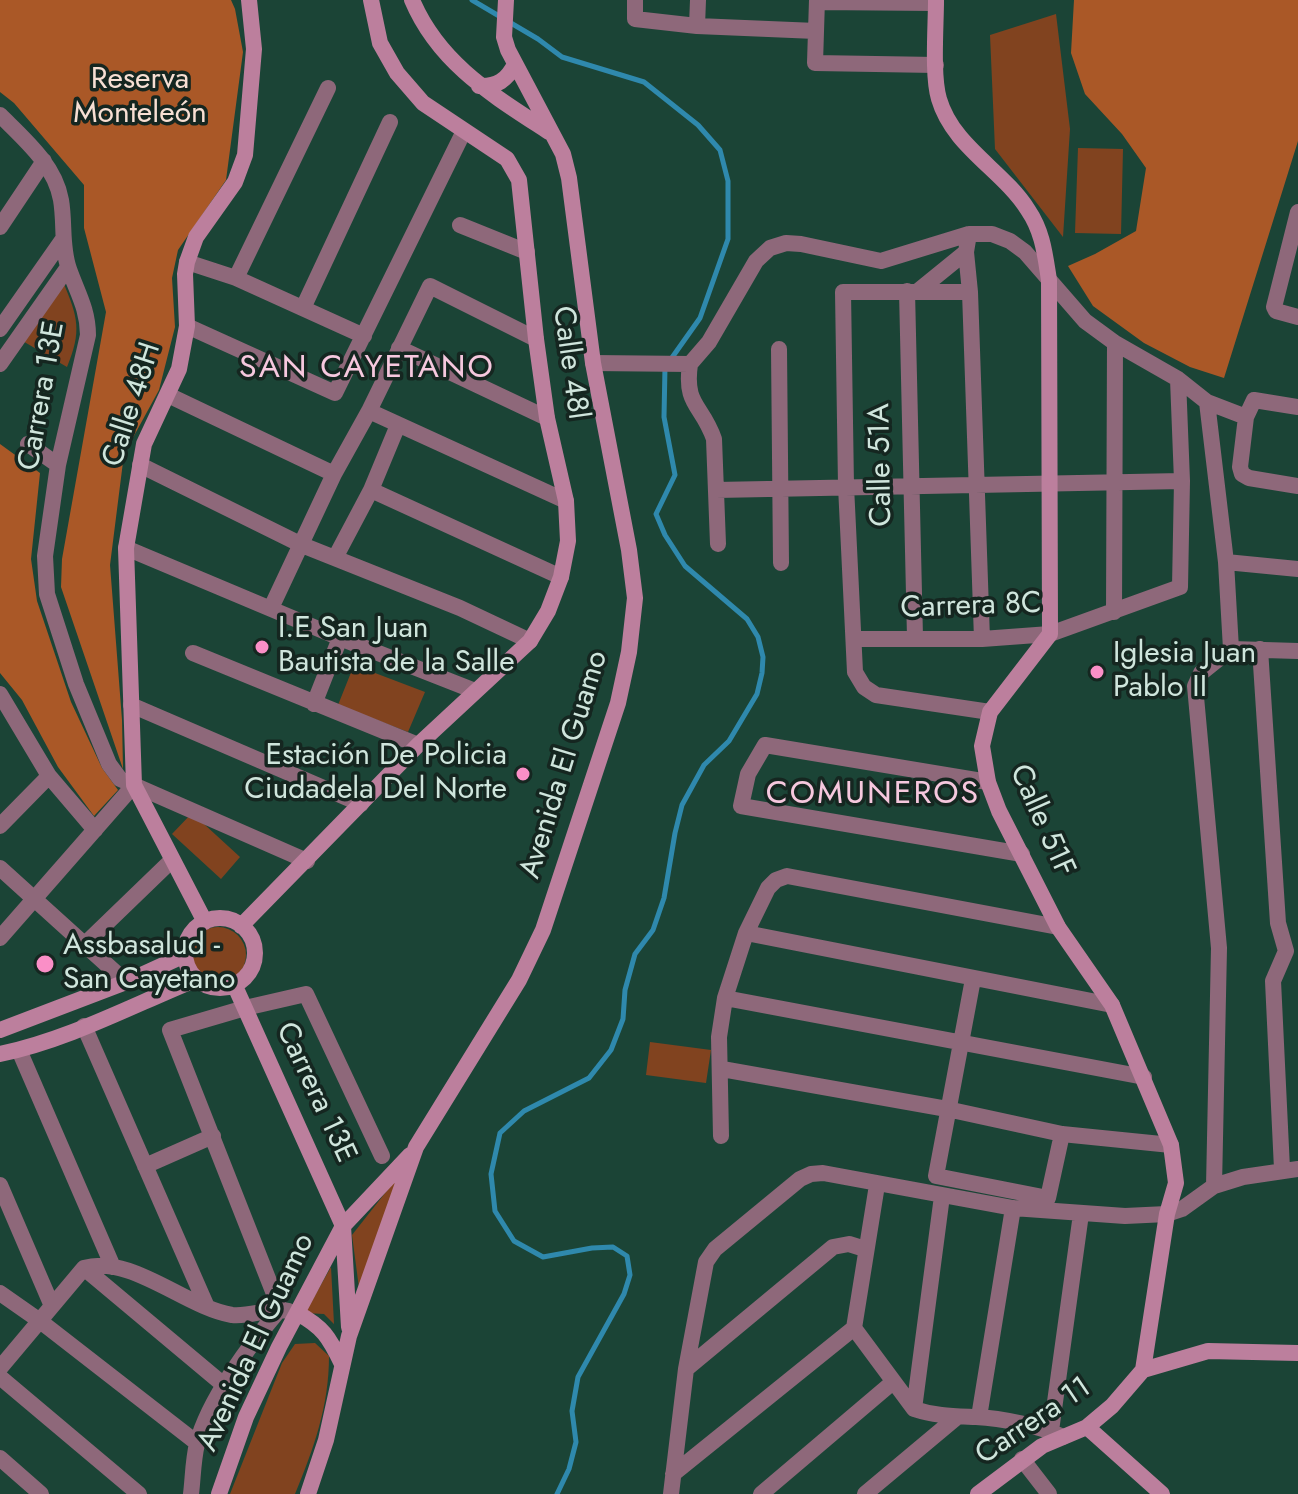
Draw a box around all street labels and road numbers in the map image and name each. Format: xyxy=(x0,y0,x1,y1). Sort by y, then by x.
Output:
street label: Calle 48l xyxy=(543,304,595,422)
street label: Carrera 13E xyxy=(12,319,74,473)
street label: Calle 48H xyxy=(96,338,170,472)
street label: Calle 51A xyxy=(863,403,901,527)
street label: Carrera 8C xyxy=(900,587,1042,627)
street label: Avenida El Guamo xyxy=(513,647,617,883)
street label: Calle 51F xyxy=(1000,759,1082,883)
street label: Carrera 13E xyxy=(267,1017,363,1169)
street label: Avenida El Guamo xyxy=(191,1228,323,1458)
street label: Carrera 11 xyxy=(970,1370,1098,1474)

